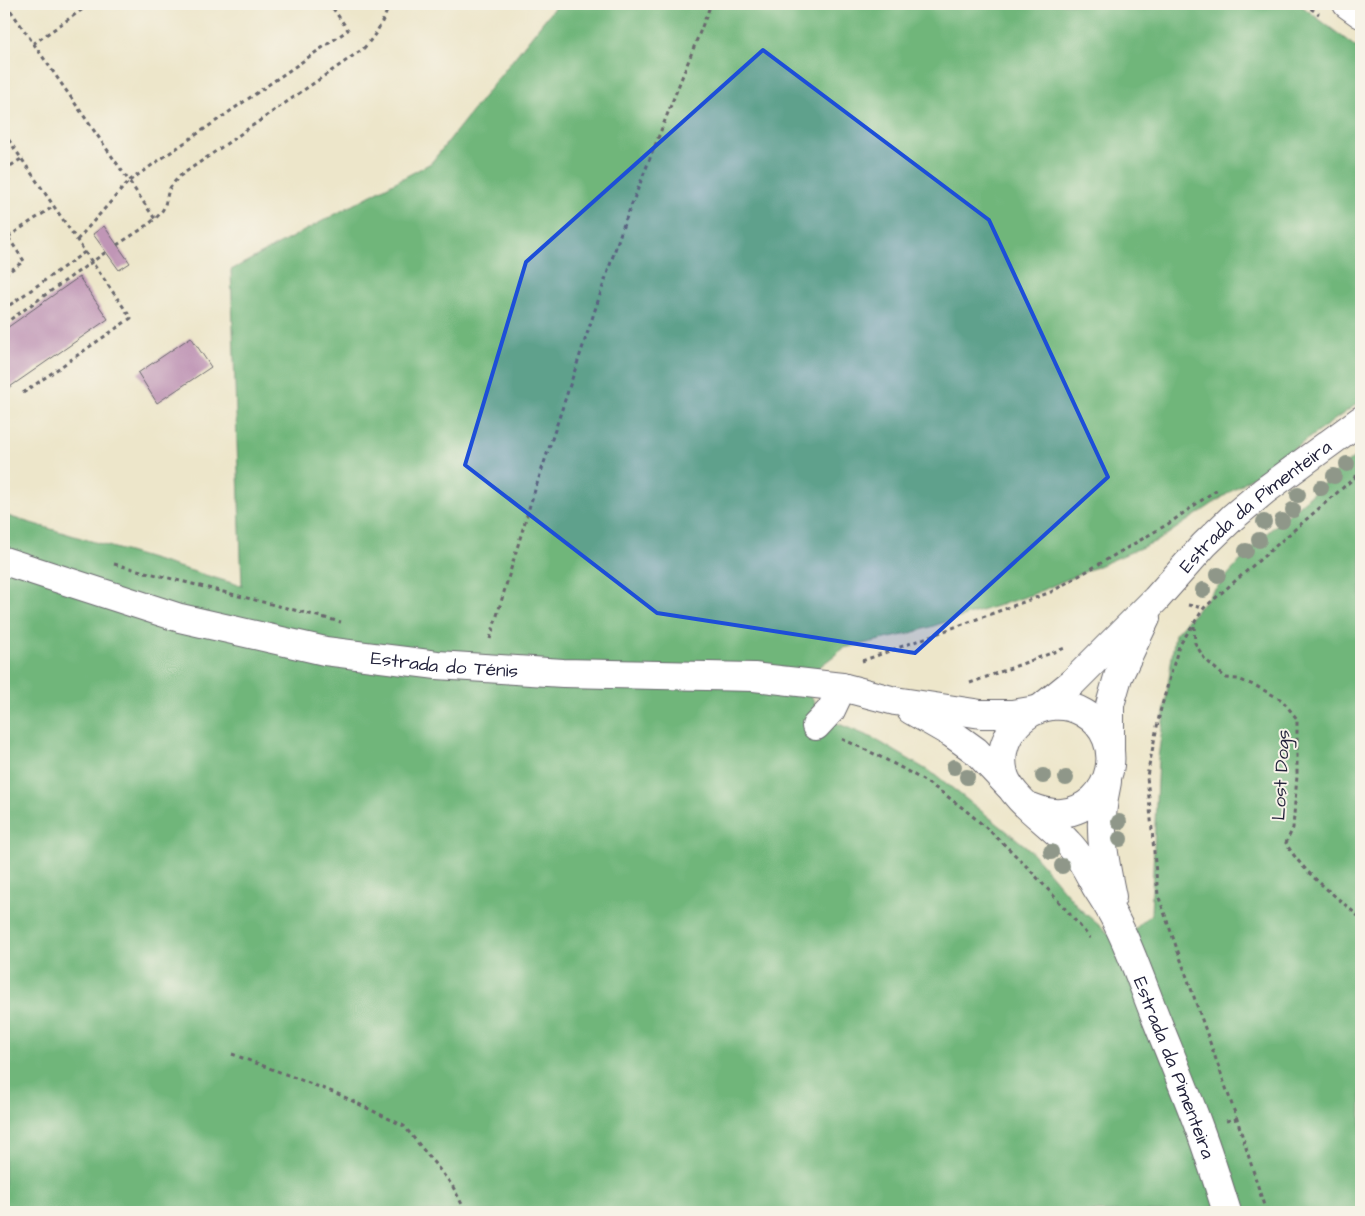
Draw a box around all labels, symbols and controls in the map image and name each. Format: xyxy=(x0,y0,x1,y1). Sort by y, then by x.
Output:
street label: Estrada da Pimenteira xyxy=(1173,434,1338,579)
street label: Estrada do Ténis xyxy=(369,645,519,685)
street label: Lost Dogs xyxy=(1266,729,1298,821)
street label: Estrada da Pimenteira xyxy=(1126,973,1221,1163)

